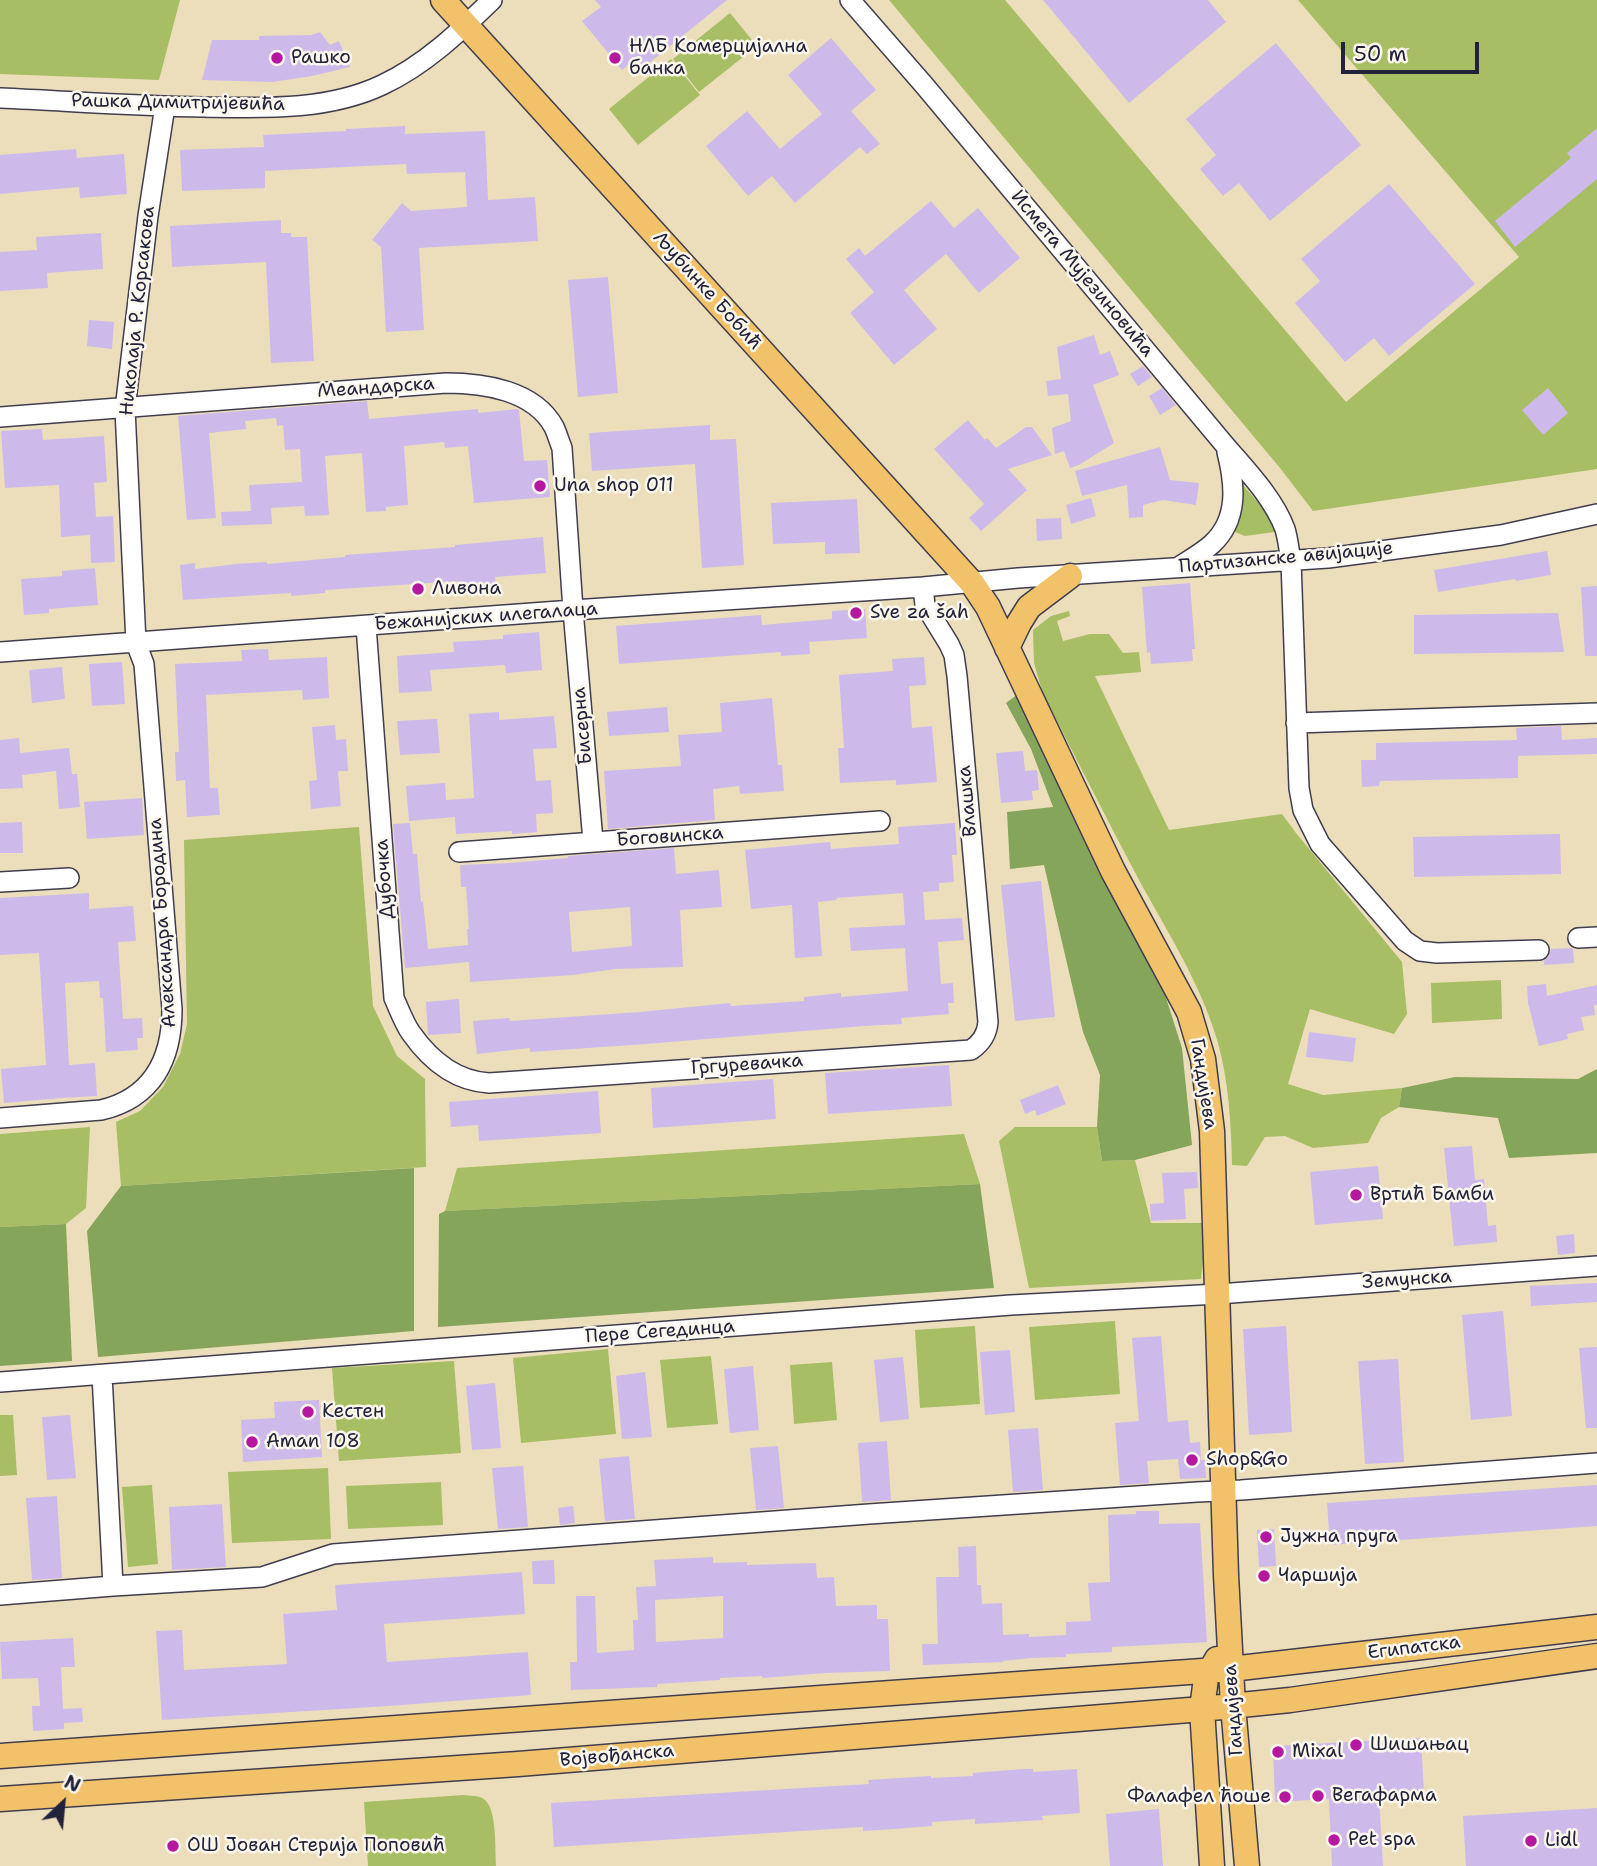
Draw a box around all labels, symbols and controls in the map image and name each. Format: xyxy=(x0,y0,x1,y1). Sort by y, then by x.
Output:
scale bar xyxy=(1345,28,1483,72)
place label: НЛБ Комерцијална банка xyxy=(629,36,807,80)
text: 50 m xyxy=(1354,40,1407,68)
place label: Рашко xyxy=(291,47,351,69)
marker: Рашко xyxy=(269,50,285,66)
marker: НЛБ Комерцијална банка xyxy=(607,50,623,66)
street label: Рашка Димитријевића xyxy=(71,90,285,116)
street label: Исмета Мујезиновића xyxy=(1006,186,1158,362)
street label: Николаја Р. Корсакова xyxy=(116,205,160,417)
street label: Љубинке Бобић xyxy=(648,227,766,355)
street label: Меандарска xyxy=(317,373,435,403)
place label: Una shop 011 xyxy=(554,475,674,497)
marker: Una shop 011 xyxy=(532,478,548,494)
street label: Партизанске авијације xyxy=(1178,537,1394,579)
place label: Ливона xyxy=(432,578,501,600)
marker: Ливона xyxy=(410,581,426,597)
street label: Бежанијских илегалаца xyxy=(374,598,598,636)
place label: Sve za šah xyxy=(870,602,969,624)
marker: Sve za šah xyxy=(848,605,864,621)
street label: Бисерна xyxy=(568,686,598,766)
street label: Влашка xyxy=(954,764,982,838)
street label: Александра Бородина xyxy=(144,817,182,1029)
street label: Боговинска xyxy=(616,822,724,852)
street label: Дубочка xyxy=(371,838,399,920)
street label: Гандијева xyxy=(1185,1037,1221,1131)
street label: Гргуревачка xyxy=(690,1050,804,1080)
place label: Вртић Бамби xyxy=(1370,1184,1494,1206)
marker: Вртић Бамби xyxy=(1348,1187,1364,1203)
street label: Земунска xyxy=(1361,1266,1453,1294)
street label: Пере Сегединца xyxy=(585,1315,735,1349)
place label: Кестен xyxy=(322,1401,384,1423)
marker: Кестен xyxy=(300,1404,316,1420)
place label: Aman 108 xyxy=(266,1431,360,1453)
marker: Aman 108 xyxy=(244,1434,260,1450)
place label: Shop&Go xyxy=(1206,1449,1288,1471)
marker: Shop&Go xyxy=(1184,1452,1200,1468)
place label: Јужна пруга xyxy=(1280,1526,1398,1548)
marker: Јужна пруга xyxy=(1258,1529,1274,1545)
place label: Чаршија xyxy=(1278,1565,1357,1587)
marker: Чаршија xyxy=(1256,1568,1272,1584)
street label: Египатска xyxy=(1366,1631,1462,1665)
street label: Гандијева xyxy=(1219,1663,1249,1757)
place label: Шишањац xyxy=(1370,1734,1469,1756)
marker: Шишањац xyxy=(1348,1737,1364,1753)
street label: Војвођанска xyxy=(559,1740,675,1772)
place label: Mixal xyxy=(1292,1741,1343,1763)
marker: Mixal xyxy=(1270,1744,1286,1760)
north arrow xyxy=(28,1768,98,1838)
text: N xyxy=(60,1769,85,1798)
place label: Вегафарма xyxy=(1332,1785,1437,1807)
place label: Фалафел ћоше xyxy=(1127,1786,1271,1808)
marker: Вегафарма xyxy=(1310,1788,1326,1804)
marker: Фалафел ћоше xyxy=(1277,1789,1293,1805)
place label: Pet spa xyxy=(1348,1829,1415,1851)
place label: Lidl xyxy=(1545,1830,1578,1852)
marker: Pet spa xyxy=(1326,1832,1342,1848)
marker: Lidl xyxy=(1523,1833,1539,1849)
place label: ОШ Јован Стерија Поповић xyxy=(187,1835,445,1857)
marker: ОШ Јован Стерија Поповић xyxy=(165,1838,181,1854)

